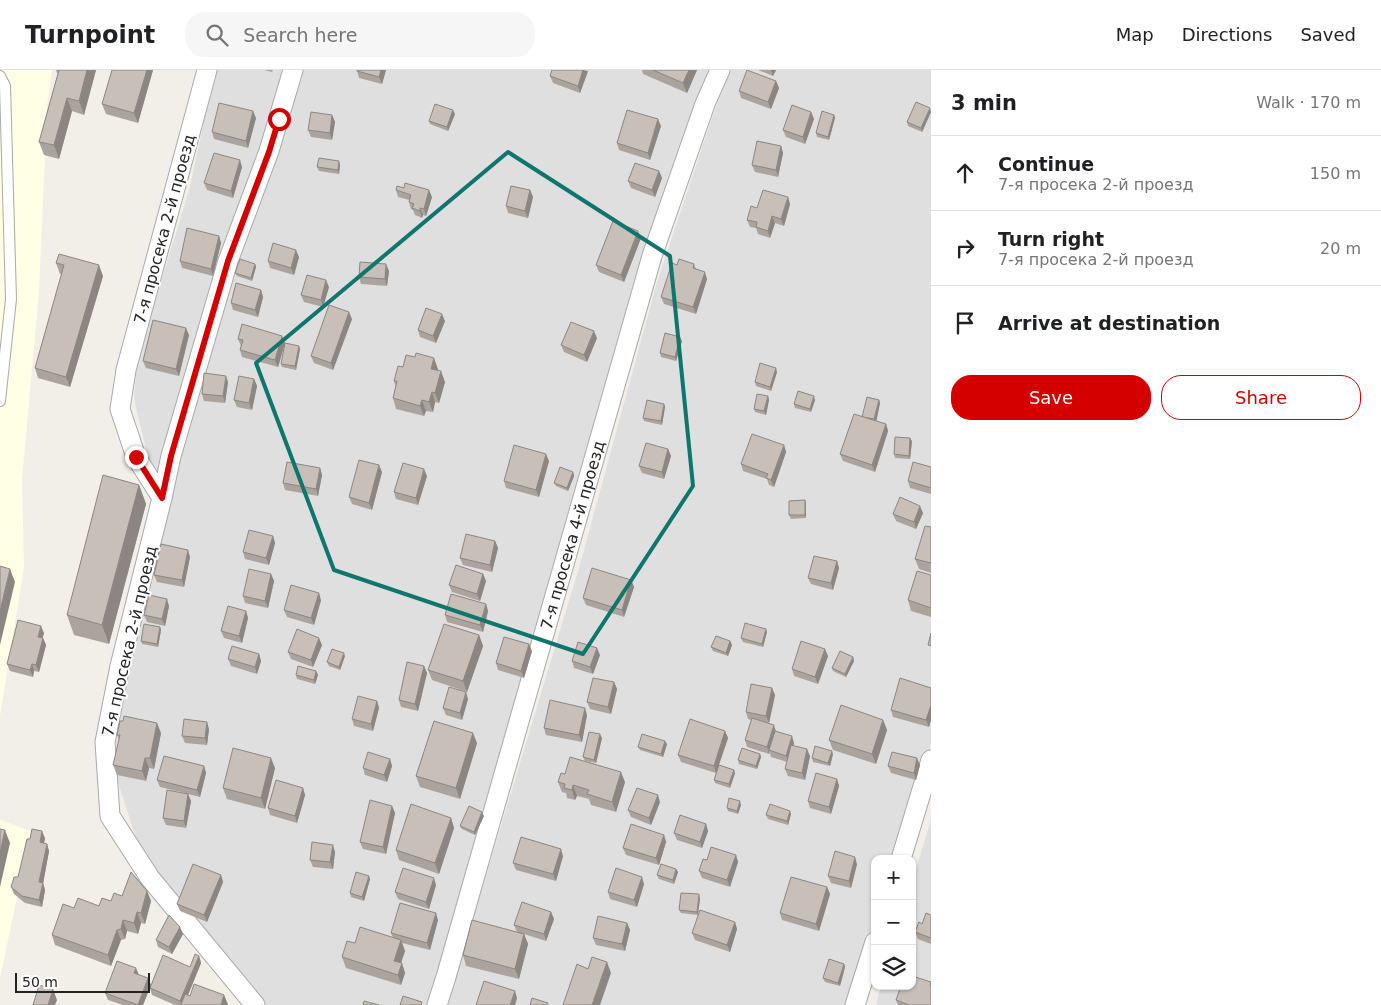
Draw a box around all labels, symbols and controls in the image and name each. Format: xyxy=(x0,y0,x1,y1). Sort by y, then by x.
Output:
search box xyxy=(185,12,535,57)
text: Turnpoint xyxy=(25,21,155,49)
icon: search xyxy=(203,21,231,49)
text: Search here xyxy=(243,24,357,46)
text: Map xyxy=(1116,24,1154,45)
text: Directions xyxy=(1182,24,1272,45)
text: Saved xyxy=(1300,24,1356,45)
text: 3 min xyxy=(951,91,1017,115)
text: Walk · 170 m xyxy=(1256,93,1361,112)
route start xyxy=(268,108,291,131)
street label: 7-я просека 2-й проезд xyxy=(130,132,199,326)
text: Continue xyxy=(998,153,1094,175)
icon: ahead xyxy=(951,159,979,187)
text: 150 m xyxy=(1310,164,1361,183)
text: 7-я просека 2-й проезд xyxy=(998,175,1194,194)
text: Turn right xyxy=(998,228,1104,250)
icon: right xyxy=(951,234,979,262)
text: 20 m xyxy=(1320,239,1361,258)
text: 7-я просека 2-й проезд xyxy=(998,250,1194,269)
icon: arrive xyxy=(951,309,979,337)
text: Arrive at destination xyxy=(998,312,1220,334)
button: Save xyxy=(951,375,1151,420)
button: Share xyxy=(1161,375,1361,420)
street label: 7-я просека 4-й проезд xyxy=(537,439,609,632)
route end xyxy=(125,446,148,469)
street label: 7-я просека 2-й проезд xyxy=(98,544,161,739)
map controls xyxy=(871,855,916,990)
button: + xyxy=(871,855,916,900)
button: − xyxy=(871,900,916,945)
button: layers xyxy=(871,945,916,990)
scale bar xyxy=(15,970,150,993)
text: 50 m xyxy=(22,974,58,990)

